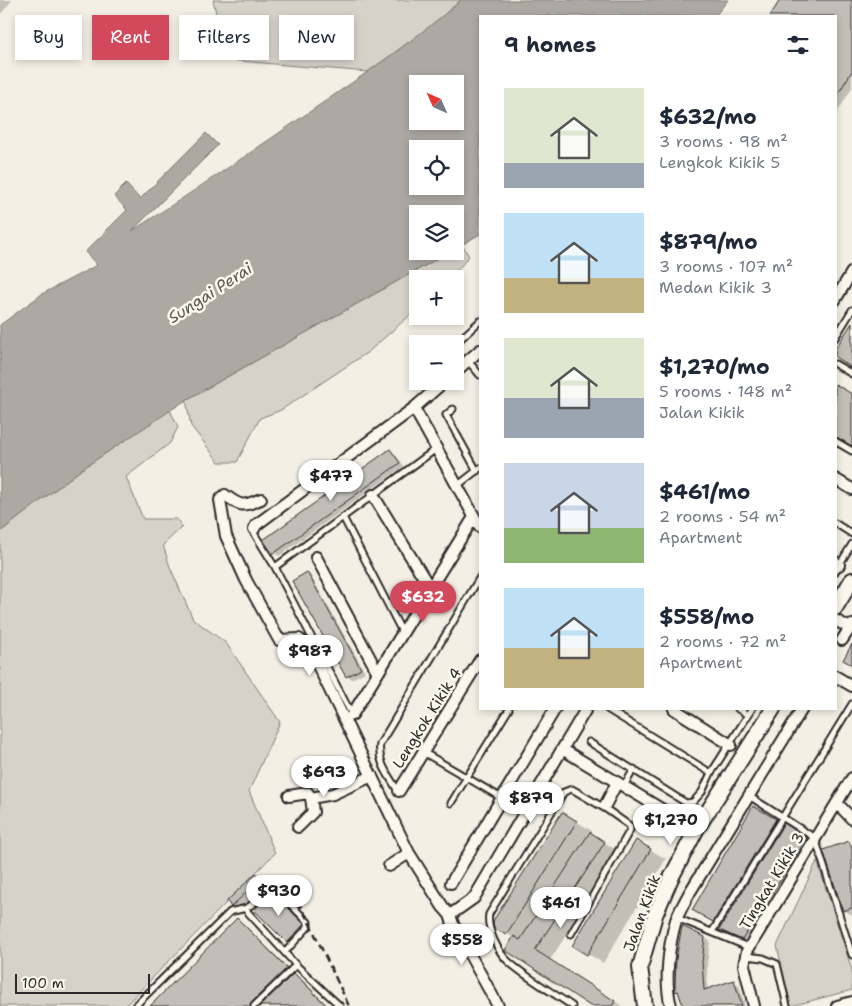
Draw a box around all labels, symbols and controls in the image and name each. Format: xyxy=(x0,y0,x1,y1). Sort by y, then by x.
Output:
chip: Buy xyxy=(15,15,82,60)
chip: Rent xyxy=(92,15,169,60)
chip: Filters xyxy=(179,15,269,60)
chip: New xyxy=(279,15,354,60)
text: 9 homes xyxy=(504,31,596,59)
icon: filters xyxy=(784,31,812,59)
north arrow xyxy=(409,75,464,130)
map controls xyxy=(409,75,464,390)
text: $632/mo xyxy=(659,103,757,131)
icon: home xyxy=(544,108,604,168)
text: 3 rooms · 98 m² xyxy=(659,131,788,152)
button: locate xyxy=(409,140,464,195)
text: Lengkok Kikik 5 xyxy=(659,152,780,173)
button: layers xyxy=(409,205,464,260)
text: $879/mo xyxy=(659,228,758,256)
icon: home xyxy=(544,233,604,293)
text: 3 rooms · 107 m² xyxy=(659,256,793,277)
water label: Sungai Perai xyxy=(164,258,257,328)
button: + xyxy=(409,270,464,325)
text: Medan Kikik 3 xyxy=(659,277,772,298)
button: − xyxy=(409,335,464,390)
text: $1,270/mo xyxy=(659,353,770,381)
icon: home xyxy=(544,358,604,418)
text: 5 rooms · 148 m² xyxy=(659,381,792,402)
text: Jalan Kikik xyxy=(659,402,745,423)
pin: $477 xyxy=(301,460,361,502)
text: $477 xyxy=(309,465,353,486)
text: $461/mo xyxy=(659,478,750,506)
icon: home xyxy=(544,483,604,543)
text: 2 rooms · 54 m² xyxy=(659,506,786,527)
text: Apartment xyxy=(659,527,742,548)
pin: $632 xyxy=(393,580,453,623)
text: $632 xyxy=(401,586,445,607)
text: $558/mo xyxy=(659,603,755,631)
icon: home xyxy=(544,608,604,668)
text: 2 rooms · 72 m² xyxy=(659,631,787,652)
pin: $987 xyxy=(280,634,340,677)
text: $987 xyxy=(288,640,332,661)
text: Apartment xyxy=(659,652,742,673)
street label: Lengkok Kikik 4 xyxy=(388,664,466,772)
pin: $693 xyxy=(294,756,354,798)
text: $693 xyxy=(302,761,346,782)
pin: $879 xyxy=(501,782,561,824)
text: $879 xyxy=(509,787,553,808)
pin: $1,270 xyxy=(630,804,712,846)
text: $1,270 xyxy=(644,809,698,830)
street label: Tingkat Kikik 3 xyxy=(735,829,809,933)
street label: Jalan Kikik xyxy=(619,872,665,954)
pin: $930 xyxy=(249,874,309,917)
text: $930 xyxy=(257,880,301,901)
pin: $461 xyxy=(531,886,591,929)
text: $461 xyxy=(541,892,581,913)
pin: $558 xyxy=(432,924,492,966)
text: $558 xyxy=(441,929,483,950)
scale bar xyxy=(15,971,150,994)
text: 100 m xyxy=(22,974,64,992)

